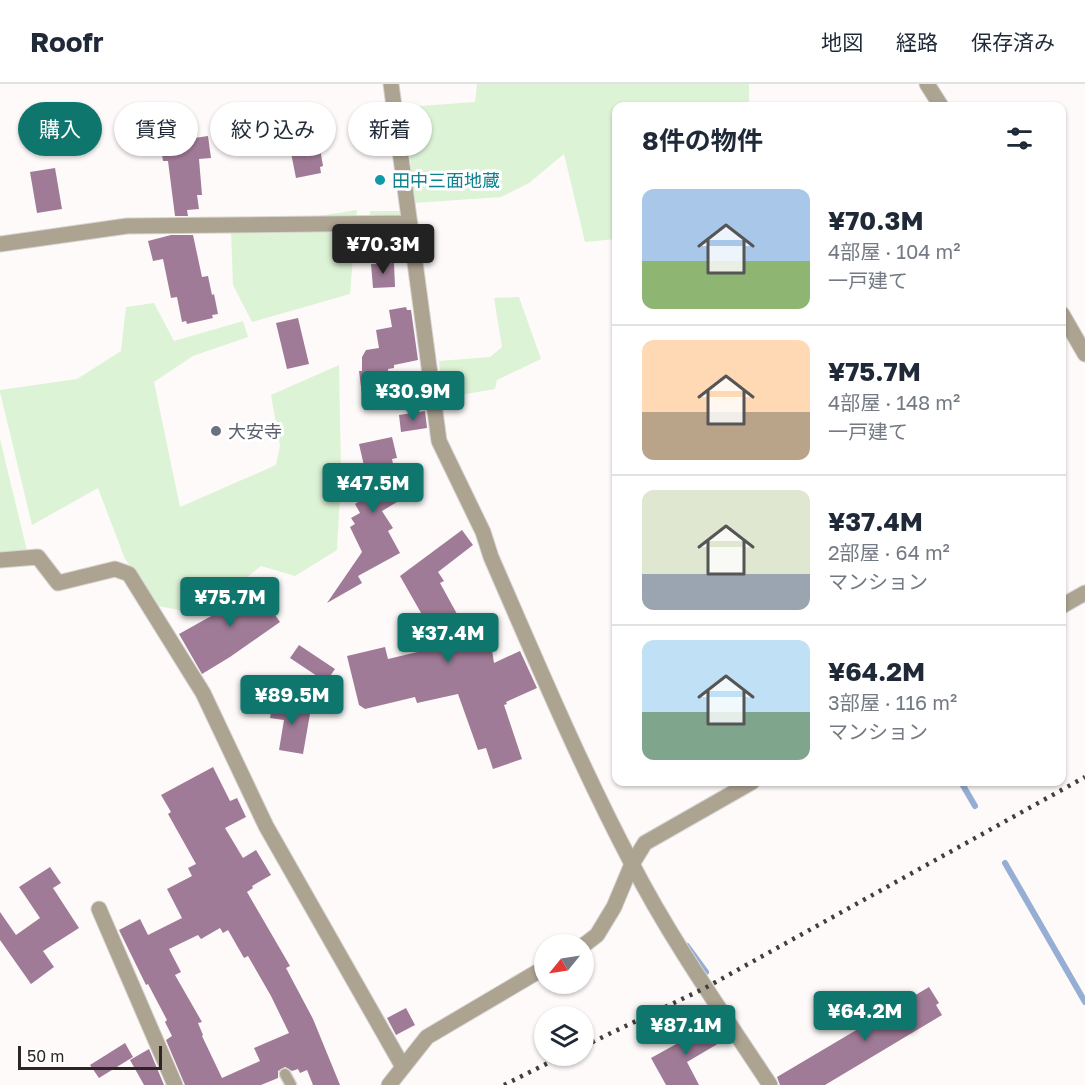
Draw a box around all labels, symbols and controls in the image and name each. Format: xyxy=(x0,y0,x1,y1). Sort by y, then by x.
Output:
text: Roofr xyxy=(30,25,104,58)
text: 地図 xyxy=(821,29,863,55)
text: 経路 xyxy=(896,29,938,55)
text: 保存済み xyxy=(971,29,1055,55)
chip: 購入 xyxy=(18,102,102,156)
chip: 賃貸 xyxy=(114,102,198,156)
chip: 絞り込み xyxy=(210,102,336,156)
chip: 新着 xyxy=(348,102,432,156)
icon: filters xyxy=(1003,122,1036,155)
text: 8件の物件 xyxy=(642,125,763,156)
place label: 田中三面地蔵 xyxy=(392,169,500,191)
marker: 田中三面地蔵 xyxy=(373,173,387,187)
text: ¥70.3M xyxy=(828,205,924,236)
icon: home xyxy=(690,213,762,285)
pin: ¥70.3M xyxy=(334,224,432,275)
text: ¥70.3M xyxy=(346,231,420,255)
text: 4部屋 · 104 m² xyxy=(828,239,960,263)
text: 一戸建て xyxy=(828,268,908,292)
text: ¥75.7M xyxy=(828,356,921,387)
icon: home xyxy=(690,364,762,436)
pin: ¥30.9M xyxy=(364,371,462,422)
text: ¥30.9M xyxy=(375,378,451,402)
text: 4部屋 · 148 m² xyxy=(828,390,960,414)
text: 一戸建て xyxy=(828,419,908,443)
place label: 大安寺 xyxy=(228,420,282,442)
marker: 大安寺 xyxy=(209,424,223,438)
pin: ¥47.5M xyxy=(324,463,422,514)
text: ¥47.5M xyxy=(337,470,410,494)
text: ¥37.4M xyxy=(828,506,923,537)
icon: home xyxy=(690,514,762,586)
text: 2部屋 · 64 m² xyxy=(828,540,950,564)
text: マンション xyxy=(828,569,928,593)
pin: ¥75.7M xyxy=(181,577,279,628)
text: ¥75.7M xyxy=(194,584,266,608)
pin: ¥37.4M xyxy=(399,613,497,664)
text: ¥37.4M xyxy=(412,620,485,644)
text: ¥64.2M xyxy=(828,656,925,687)
icon: home xyxy=(690,664,762,736)
pin: ¥89.5M xyxy=(243,675,341,726)
text: ¥89.5M xyxy=(254,682,330,706)
text: 3部屋 · 116 m² xyxy=(828,690,957,714)
text: マンション xyxy=(828,719,928,743)
north arrow xyxy=(534,934,594,994)
map controls xyxy=(534,934,594,1066)
pin: ¥64.2M xyxy=(816,991,914,1042)
text: ¥64.2M xyxy=(828,998,902,1022)
pin: ¥87.1M xyxy=(637,1005,735,1056)
button: layers xyxy=(534,1006,594,1066)
text: ¥87.1M xyxy=(650,1012,722,1036)
scale bar xyxy=(18,1043,162,1070)
text: 50 m xyxy=(27,1046,64,1066)

